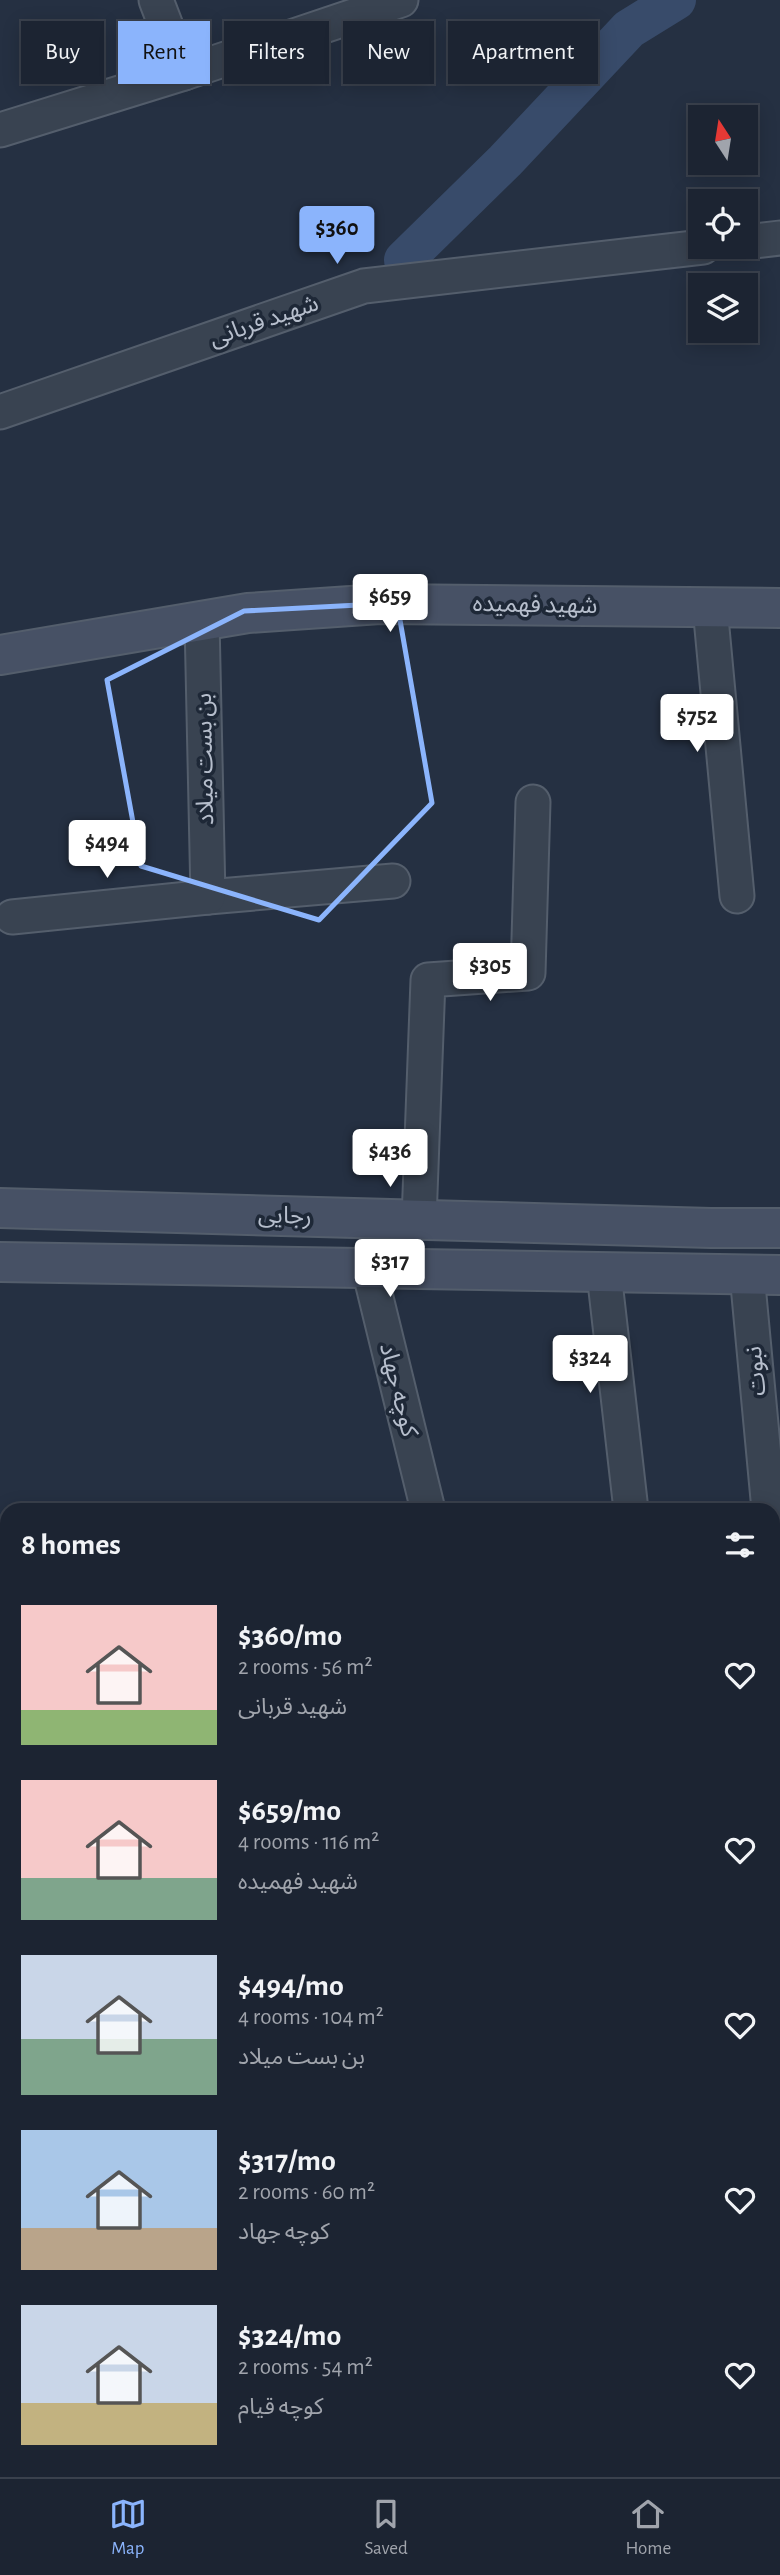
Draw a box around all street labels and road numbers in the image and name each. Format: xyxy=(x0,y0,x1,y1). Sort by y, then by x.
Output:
street label: شهید قربانی xyxy=(206,291,322,352)
street label: شهید فهمیده xyxy=(472,592,598,618)
street label: بن بست میلاد xyxy=(192,693,218,825)
street label: رجایی xyxy=(258,1203,312,1230)
street label: کوچه جهاد xyxy=(373,1341,421,1441)
street label: نبوت xyxy=(742,1345,771,1397)

